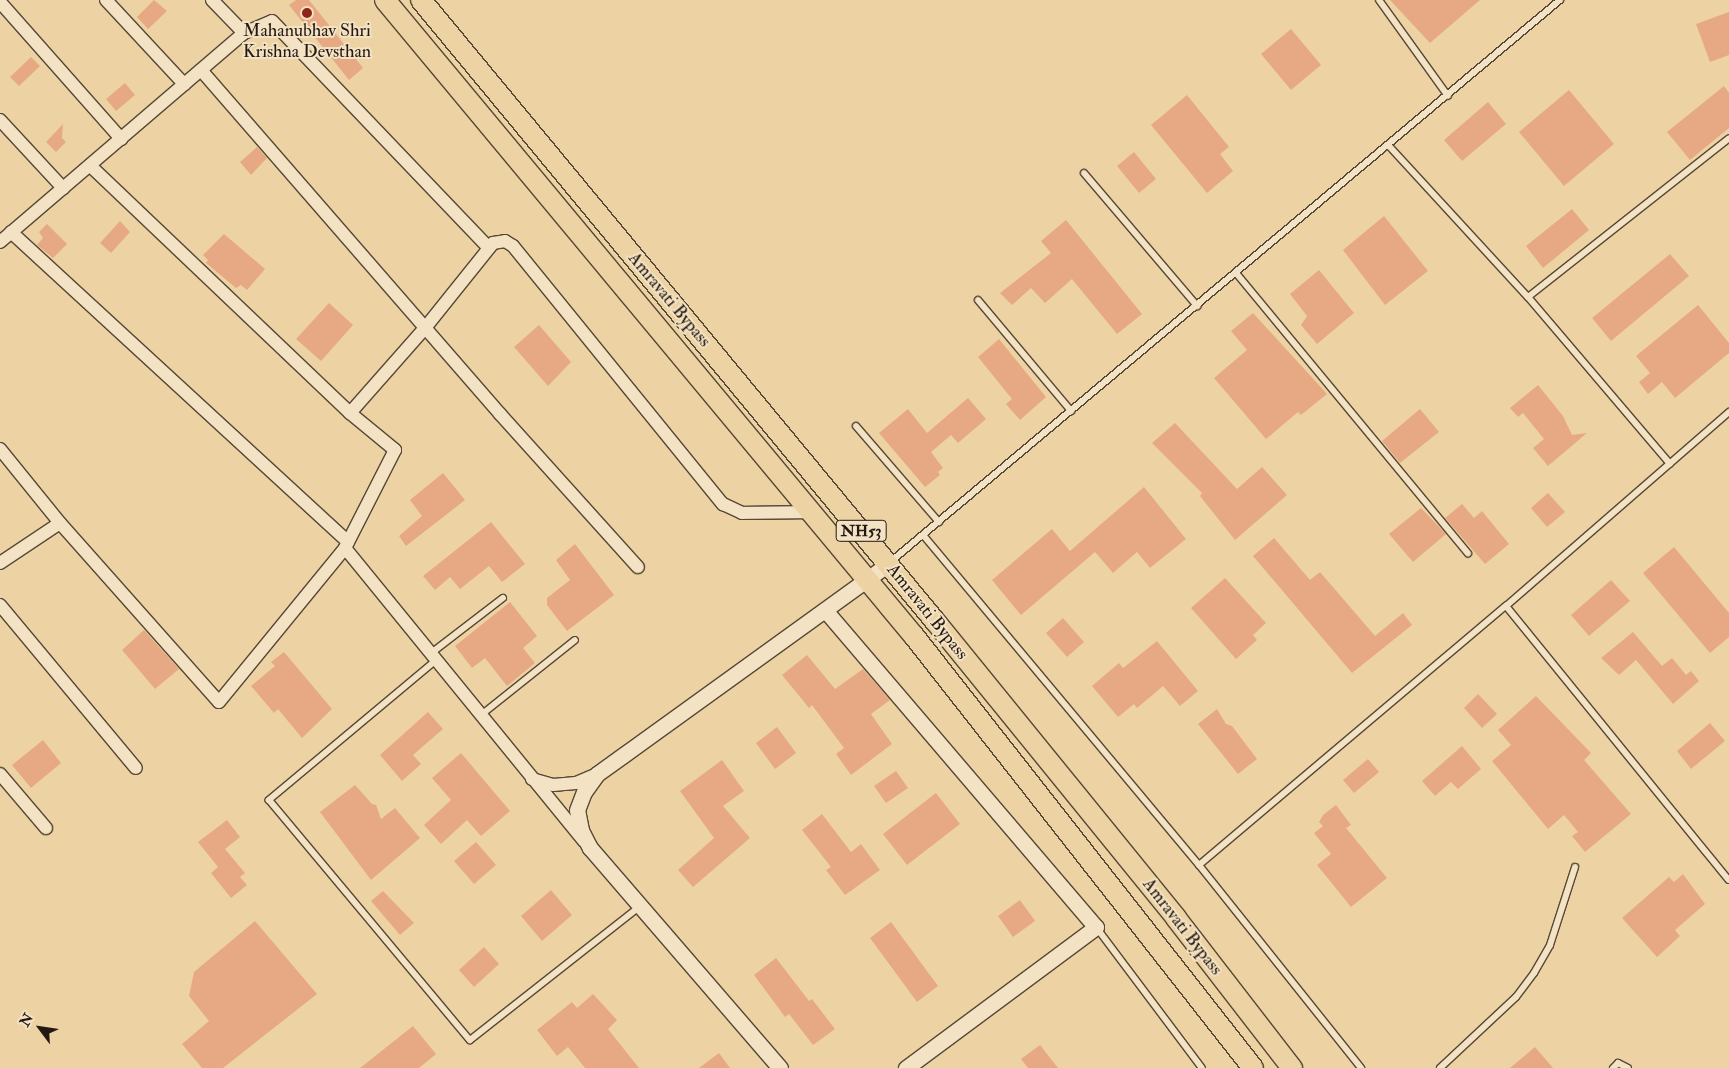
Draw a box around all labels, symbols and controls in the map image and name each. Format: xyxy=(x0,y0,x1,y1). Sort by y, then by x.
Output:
marker: Mahanubhav Shri Krishna Devsthan xyxy=(301,7,313,19)
place label: Mahanubhav Shri Krishna Devsthan xyxy=(243,21,371,64)
street label: Amravati Bypass xyxy=(623,248,715,352)
road number: NH53 xyxy=(835,518,887,544)
street label: Amravati Bypass xyxy=(882,560,972,664)
street label: Amravati Bypass xyxy=(1137,874,1227,980)
north arrow xyxy=(15,1003,65,1053)
text: N xyxy=(16,1010,37,1030)

